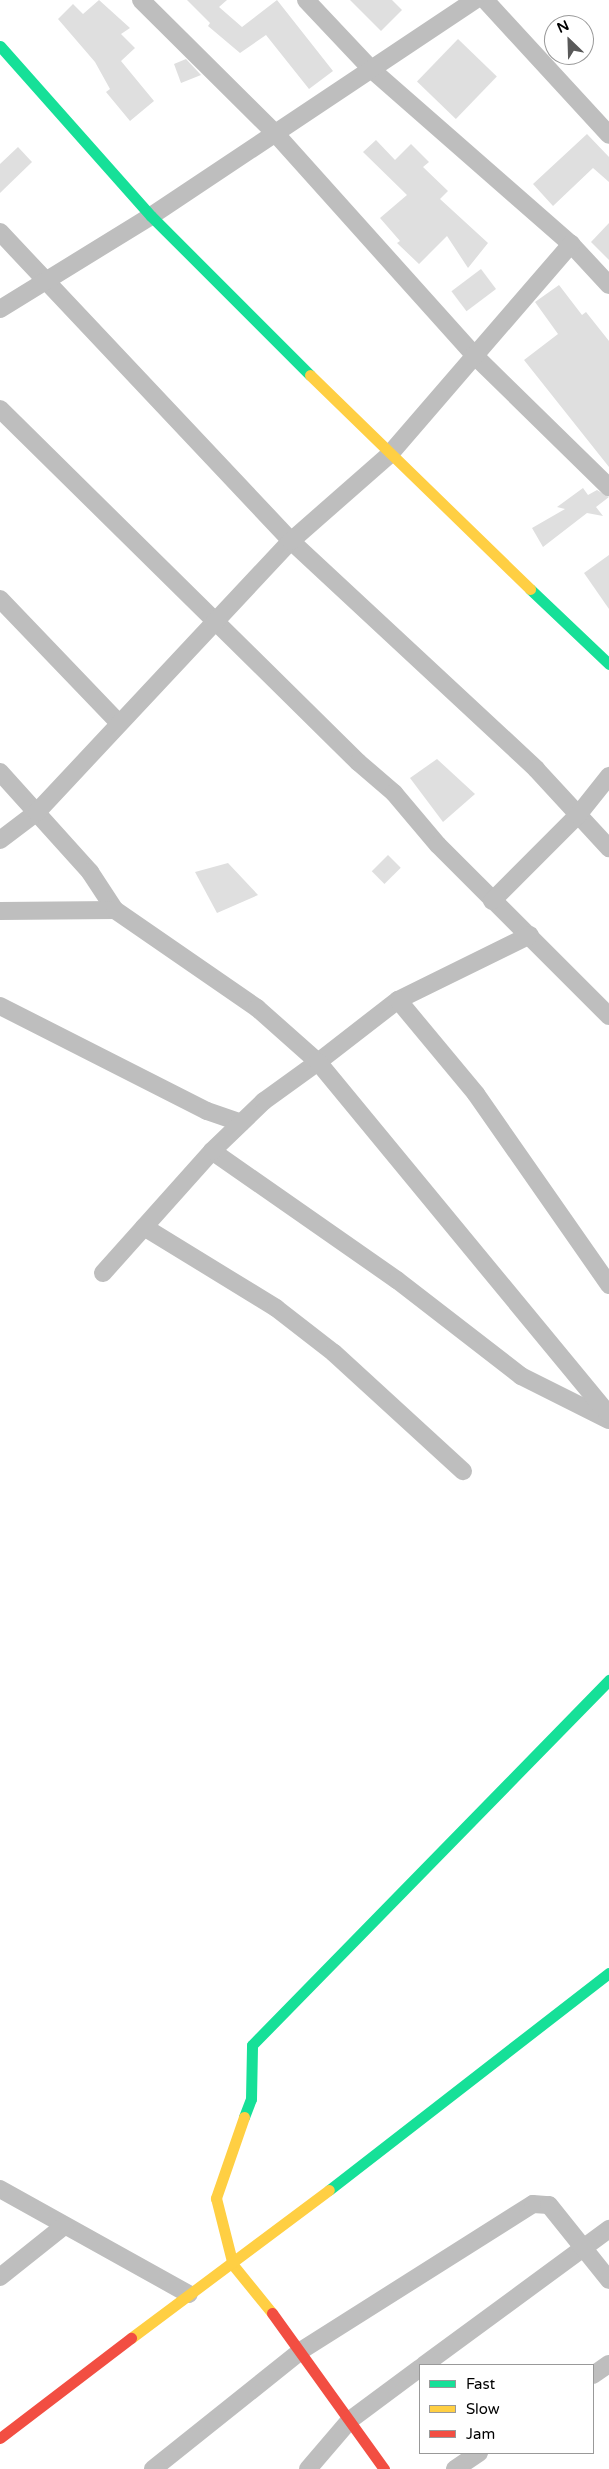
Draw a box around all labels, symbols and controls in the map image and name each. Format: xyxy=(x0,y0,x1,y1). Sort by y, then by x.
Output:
north arrow xyxy=(544,15,594,65)
text: N xyxy=(555,17,572,37)
legend xyxy=(419,2364,594,2454)
text: Fast xyxy=(466,2375,495,2393)
text: Slow xyxy=(466,2400,500,2418)
text: Jam xyxy=(466,2425,495,2443)

